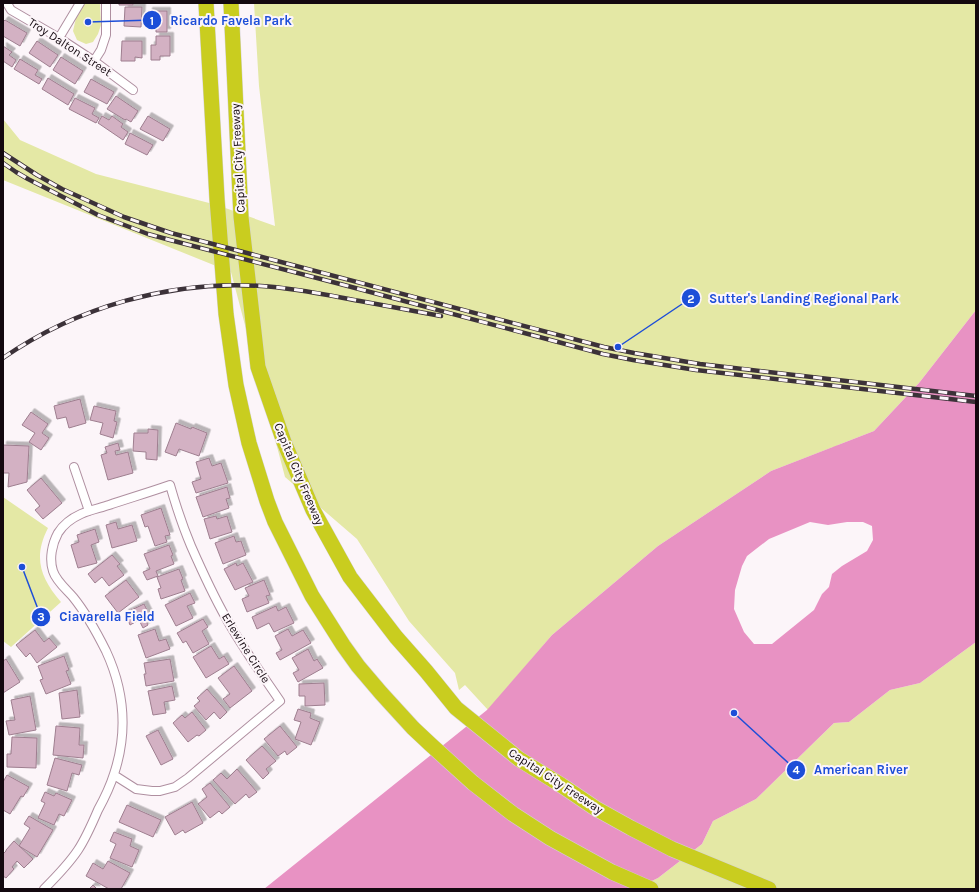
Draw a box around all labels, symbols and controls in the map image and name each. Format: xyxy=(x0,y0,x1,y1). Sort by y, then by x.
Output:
callout: Ricardo Favela Park xyxy=(142,8,300,33)
text: Ricardo Favela Park xyxy=(170,13,292,28)
text: 1 xyxy=(150,14,154,28)
street label: Troy Dalton Street xyxy=(26,15,115,79)
street label: Capital City Freeway xyxy=(228,103,248,213)
callout: Sutter's Landing Regional Park xyxy=(681,286,907,311)
text: Sutter's Landing Regional Park xyxy=(709,291,899,306)
text: 2 xyxy=(687,292,695,306)
street label: Capital City Freeway xyxy=(271,421,327,528)
callout: Ciavarella Field xyxy=(31,604,163,629)
text: Ciavarella Field xyxy=(59,609,155,624)
text: 3 xyxy=(37,610,45,624)
street label: Erlewine Circle xyxy=(219,610,273,686)
street label: Capital City Freeway xyxy=(506,745,606,817)
callout: American River xyxy=(786,757,916,782)
text: American River xyxy=(814,762,909,777)
text: 4 xyxy=(792,763,800,777)

